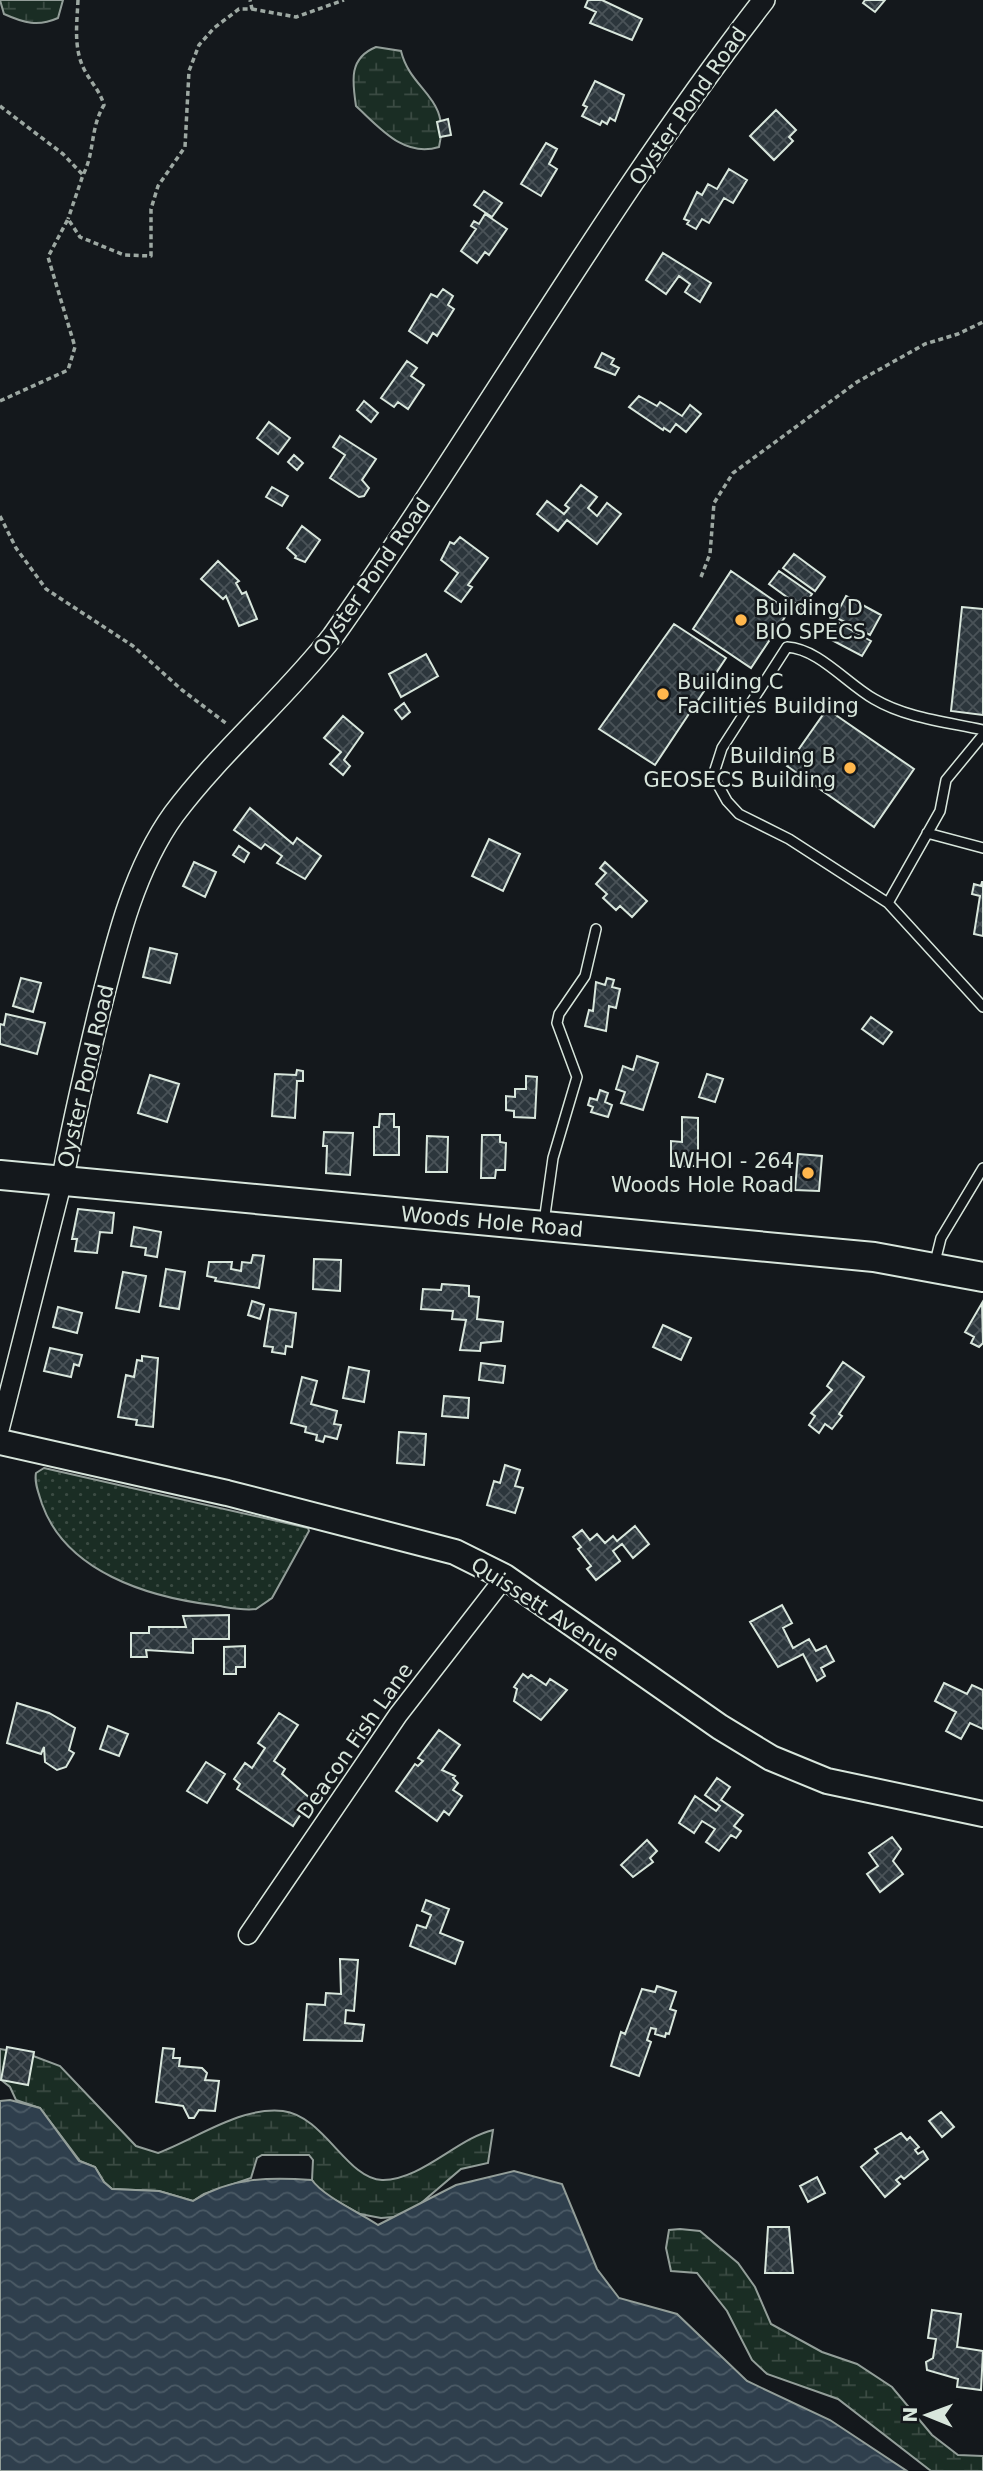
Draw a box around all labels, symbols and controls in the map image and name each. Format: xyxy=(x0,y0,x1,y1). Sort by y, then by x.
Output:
street label: Oyster Pond Road xyxy=(625,22,751,190)
street label: Oyster Pond Road xyxy=(309,493,435,661)
place label: Building D BIO SPECS xyxy=(755,596,866,644)
marker: Building D BIO SPECS xyxy=(733,612,749,628)
place label: Building C Facilities Building xyxy=(677,670,859,718)
marker: Building C Facilities Building xyxy=(655,686,671,702)
place label: Building B GEOSECS Building xyxy=(643,744,836,792)
marker: Building B GEOSECS Building xyxy=(842,760,858,776)
street label: Oyster Pond Road xyxy=(53,982,119,1170)
place label: WHOI - 264 Woods Hole Road xyxy=(611,1149,794,1197)
marker: WHOI - 264 Woods Hole Road xyxy=(800,1165,816,1181)
street label: Woods Hole Road xyxy=(400,1202,584,1242)
street label: Quissett Avenue xyxy=(466,1552,624,1666)
street label: Deacon Fish Lane xyxy=(292,1659,418,1823)
north arrow xyxy=(892,2380,962,2450)
text: N xyxy=(899,2407,921,2423)

